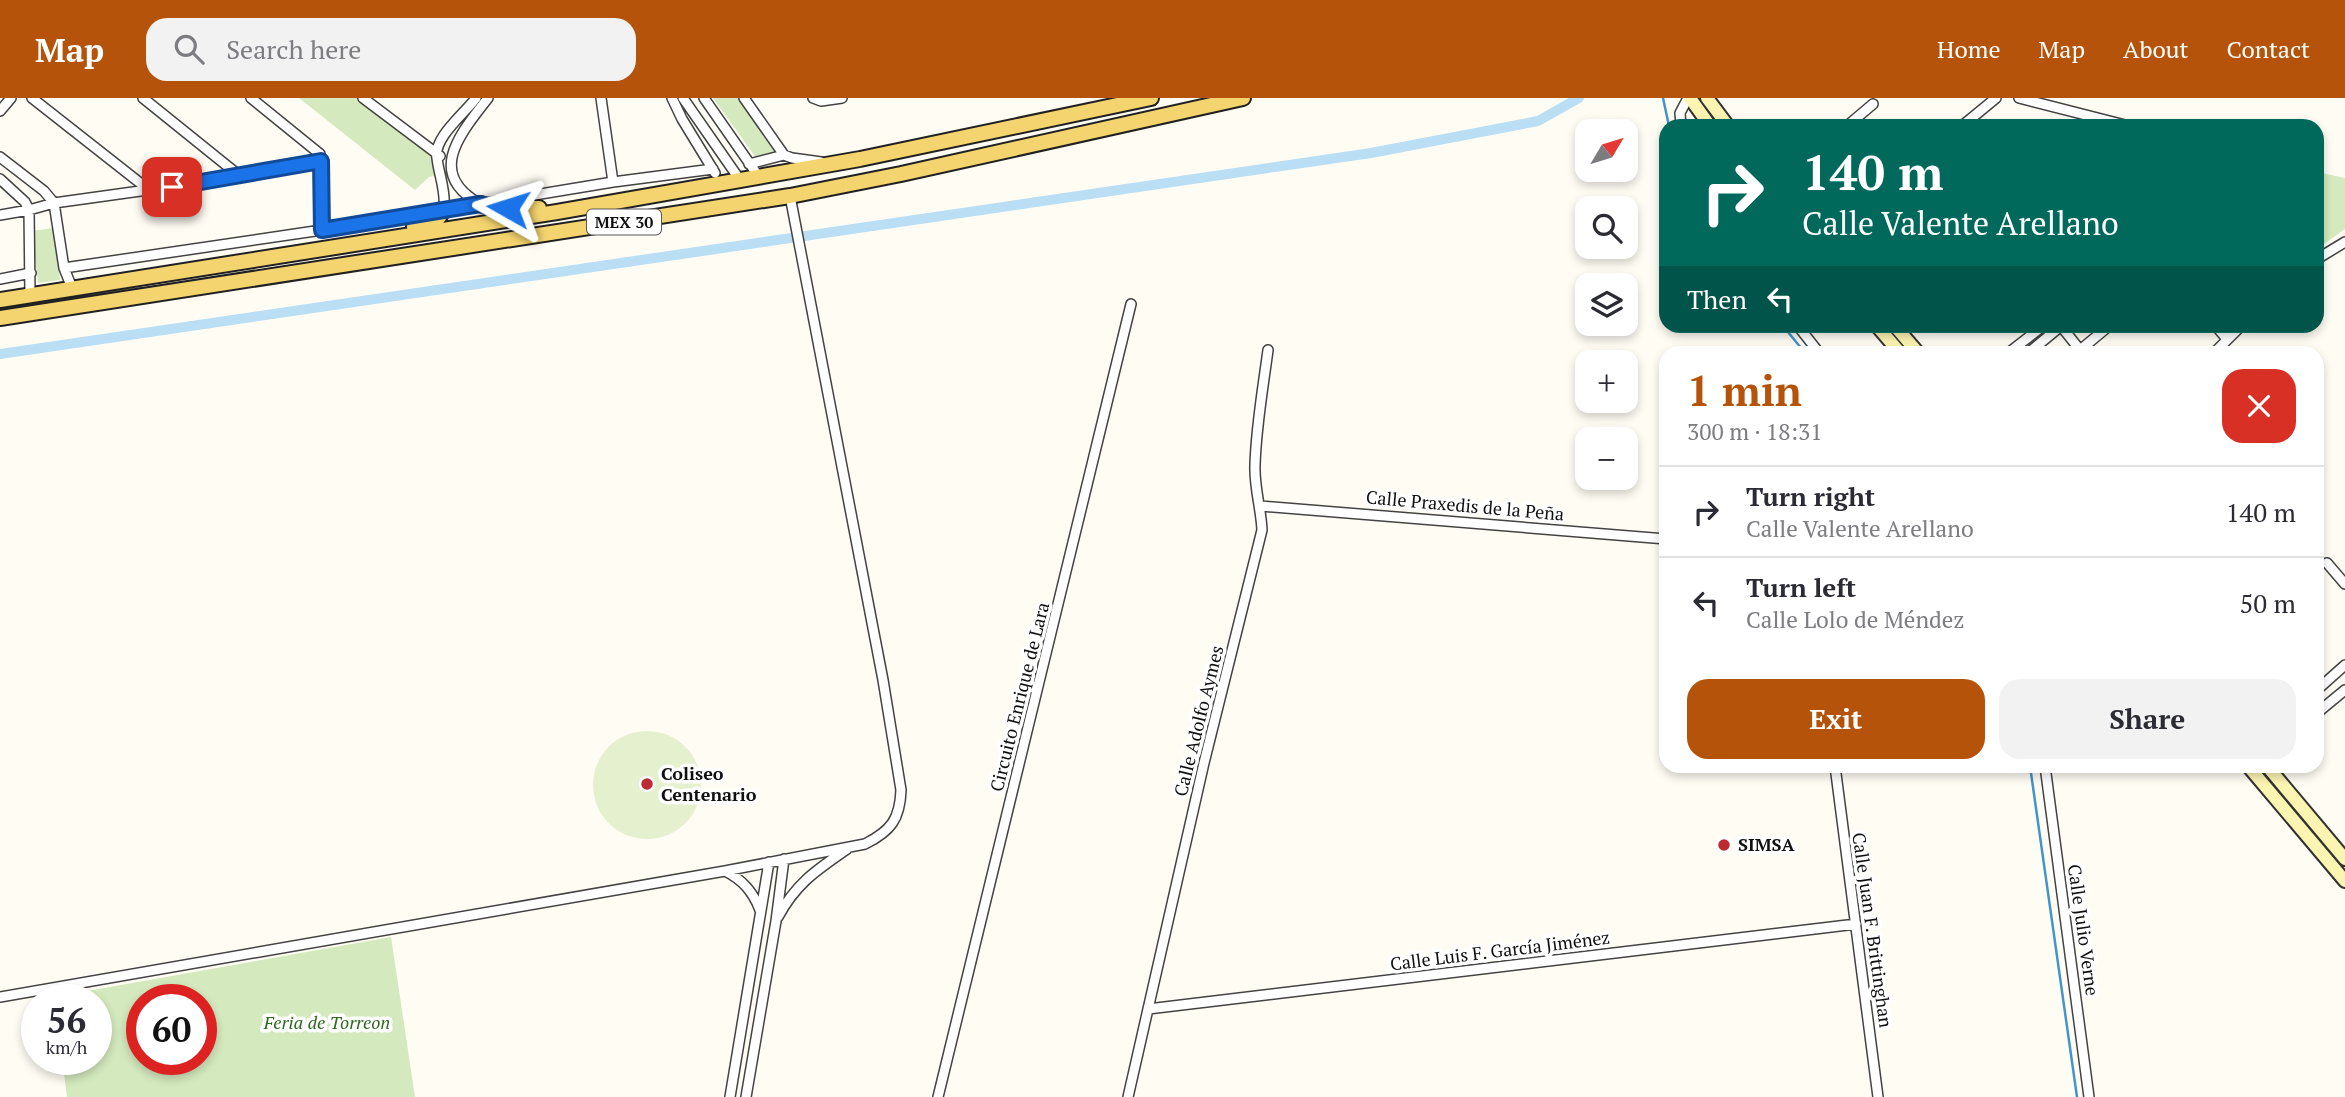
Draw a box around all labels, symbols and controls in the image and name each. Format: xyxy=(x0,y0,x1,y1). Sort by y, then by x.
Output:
search box xyxy=(146,18,636,81)
text: Map xyxy=(35,28,104,71)
icon: search xyxy=(170,30,208,68)
text: Search here xyxy=(226,32,361,66)
text: Home xyxy=(1937,33,2001,65)
text: Map xyxy=(2039,33,2085,65)
text: About xyxy=(2123,33,2189,65)
text: Contact xyxy=(2227,33,2310,65)
north arrow xyxy=(1575,119,1638,182)
map controls xyxy=(1575,119,1638,490)
text: 140 m xyxy=(1802,139,1944,204)
icon: right xyxy=(1687,147,1778,238)
pin xyxy=(142,157,202,217)
icon: arrive xyxy=(153,168,191,206)
position arrow xyxy=(471,171,545,245)
button: search xyxy=(1575,196,1638,259)
text: Calle Valente Arellano xyxy=(1802,202,2119,244)
road number: MEX 30 xyxy=(587,210,661,234)
button: layers xyxy=(1575,273,1638,336)
icon: left xyxy=(1761,280,1799,318)
text: Then xyxy=(1687,282,1747,316)
button: + xyxy=(1575,350,1638,413)
text: 1 min xyxy=(1687,362,1802,418)
button: close xyxy=(2222,369,2296,443)
text: 300 m · 18:31 xyxy=(1687,416,1822,447)
button: − xyxy=(1575,427,1638,490)
text: Turn right xyxy=(1746,479,1875,513)
street label: Calle Praxedis de la Peña xyxy=(1365,484,1565,526)
icon: right xyxy=(1687,493,1725,531)
text: 140 m xyxy=(2226,495,2296,529)
text: Calle Valente Arellano xyxy=(1746,513,1974,544)
text: Turn left xyxy=(1746,570,1856,604)
icon: left xyxy=(1687,584,1725,622)
text: 50 m xyxy=(2240,586,2296,620)
street label: Circuito Enrique de Lara xyxy=(984,599,1054,794)
text: Calle Lolo de Méndez xyxy=(1746,604,1964,635)
street label: Calle Adolfo Aymes xyxy=(1168,643,1228,799)
button: Exit xyxy=(1687,679,1985,759)
button: Share xyxy=(1999,679,2296,759)
place label: Coliseo Centenario xyxy=(661,761,757,806)
marker: Coliseo Centenario xyxy=(639,776,655,792)
street label: Calle Juan F. Brittinghan xyxy=(1847,831,1899,1029)
place label: SIMSA xyxy=(1738,832,1796,856)
marker: SIMSA xyxy=(1716,837,1732,853)
street label: Calle Julio Verne xyxy=(2063,863,2105,997)
street label: Calle Luis F. García Jiménez xyxy=(1389,925,1611,975)
speed limit sign: 60 xyxy=(126,984,217,1075)
text: 56 xyxy=(47,997,86,1043)
park label: Feria de Torreon xyxy=(263,1010,390,1034)
text: km/h xyxy=(46,1035,87,1059)

